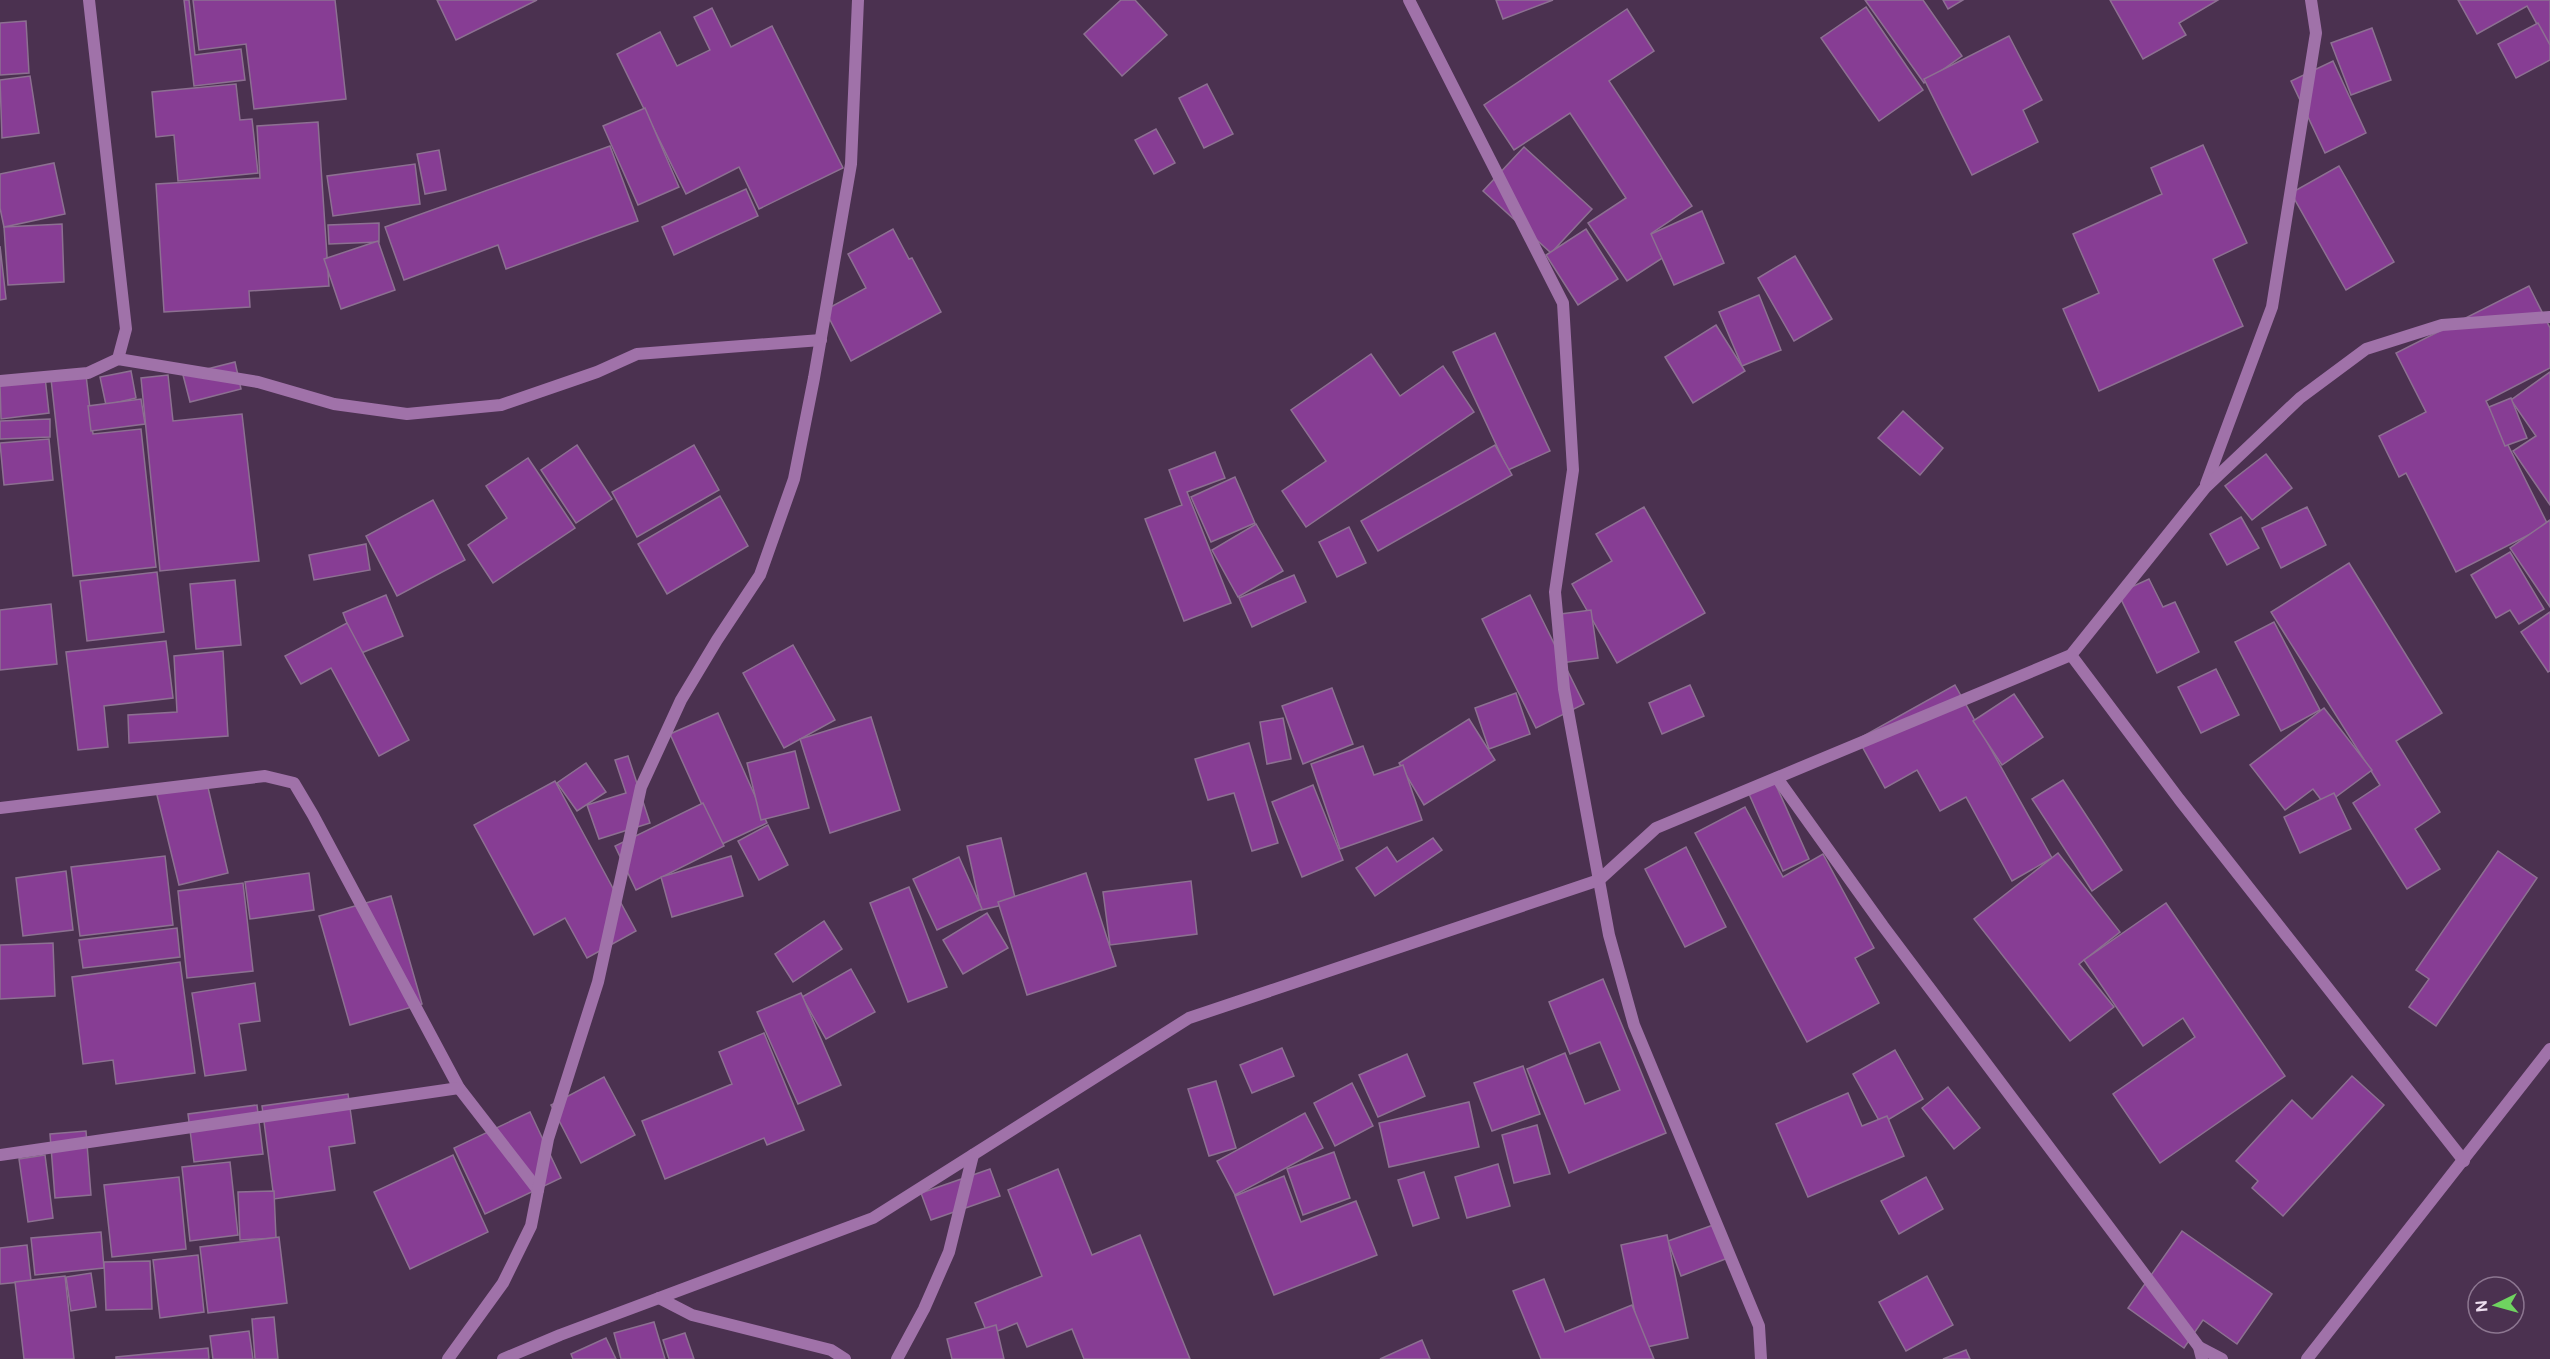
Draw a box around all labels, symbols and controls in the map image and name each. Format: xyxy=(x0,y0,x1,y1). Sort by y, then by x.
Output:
north arrow xyxy=(2466,1275,2526,1335)
text: N xyxy=(2471,1300,2493,1313)

